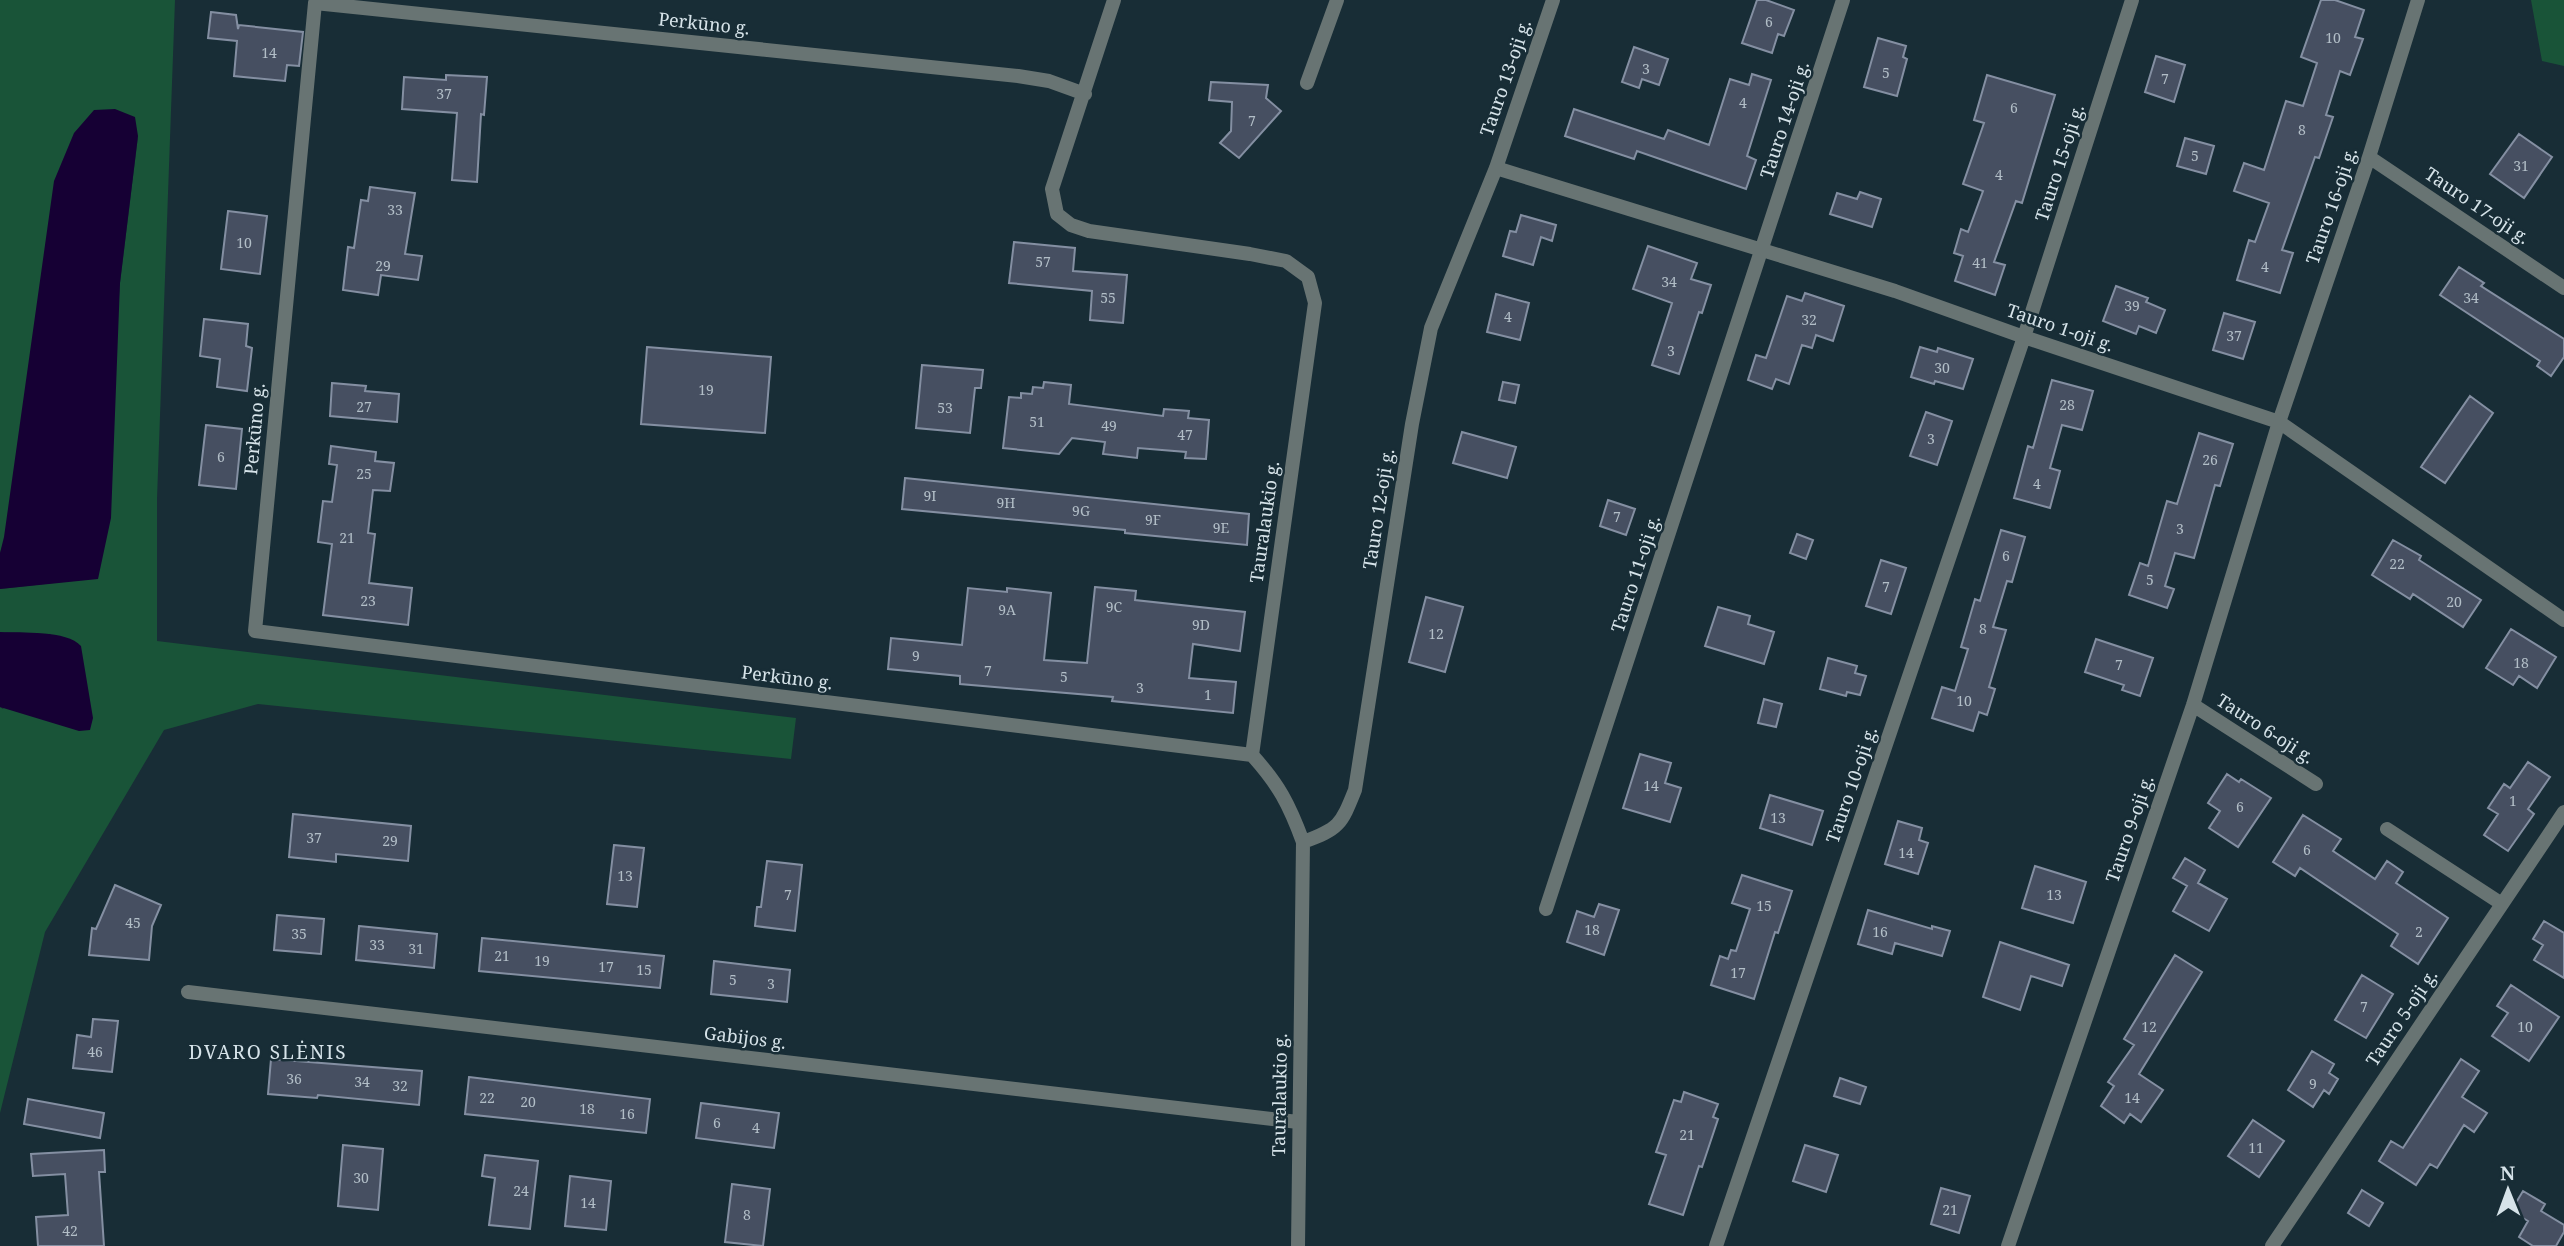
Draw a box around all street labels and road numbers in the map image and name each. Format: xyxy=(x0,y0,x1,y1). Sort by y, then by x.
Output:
street label: Perkūno g. xyxy=(657,6,751,40)
street label: Tauro 13-oji g. xyxy=(1474,16,1536,139)
street label: Tauro 14-oji g. xyxy=(1754,58,1814,181)
street label: Tauro 15-oji g. xyxy=(2029,101,2089,224)
street label: Tauro 16-oji g. xyxy=(2300,144,2362,267)
street label: Tauro 17-oji g. xyxy=(2420,161,2535,249)
street label: Tauro 1-oji g. xyxy=(2004,298,2117,357)
street label: Perkūno g. xyxy=(238,382,270,476)
street label: Tauro 12-oji g. xyxy=(1357,447,1399,571)
street label: Tauralaukio g. xyxy=(1244,459,1284,584)
street label: Tauro 11-oji g. xyxy=(1605,512,1665,635)
street label: Perkūno g. xyxy=(740,660,834,695)
street label: Tauro 6-oji g. xyxy=(2212,688,2319,769)
street label: Tauro 10-oji g. xyxy=(1820,723,1882,846)
street label: Tauro 9-oji g. xyxy=(2100,772,2159,885)
street label: Tauro 5-oji g. xyxy=(2360,964,2442,1070)
street label: Gabijos g. xyxy=(703,1020,788,1054)
street label: Tauralaukio g. xyxy=(1266,1033,1292,1157)

